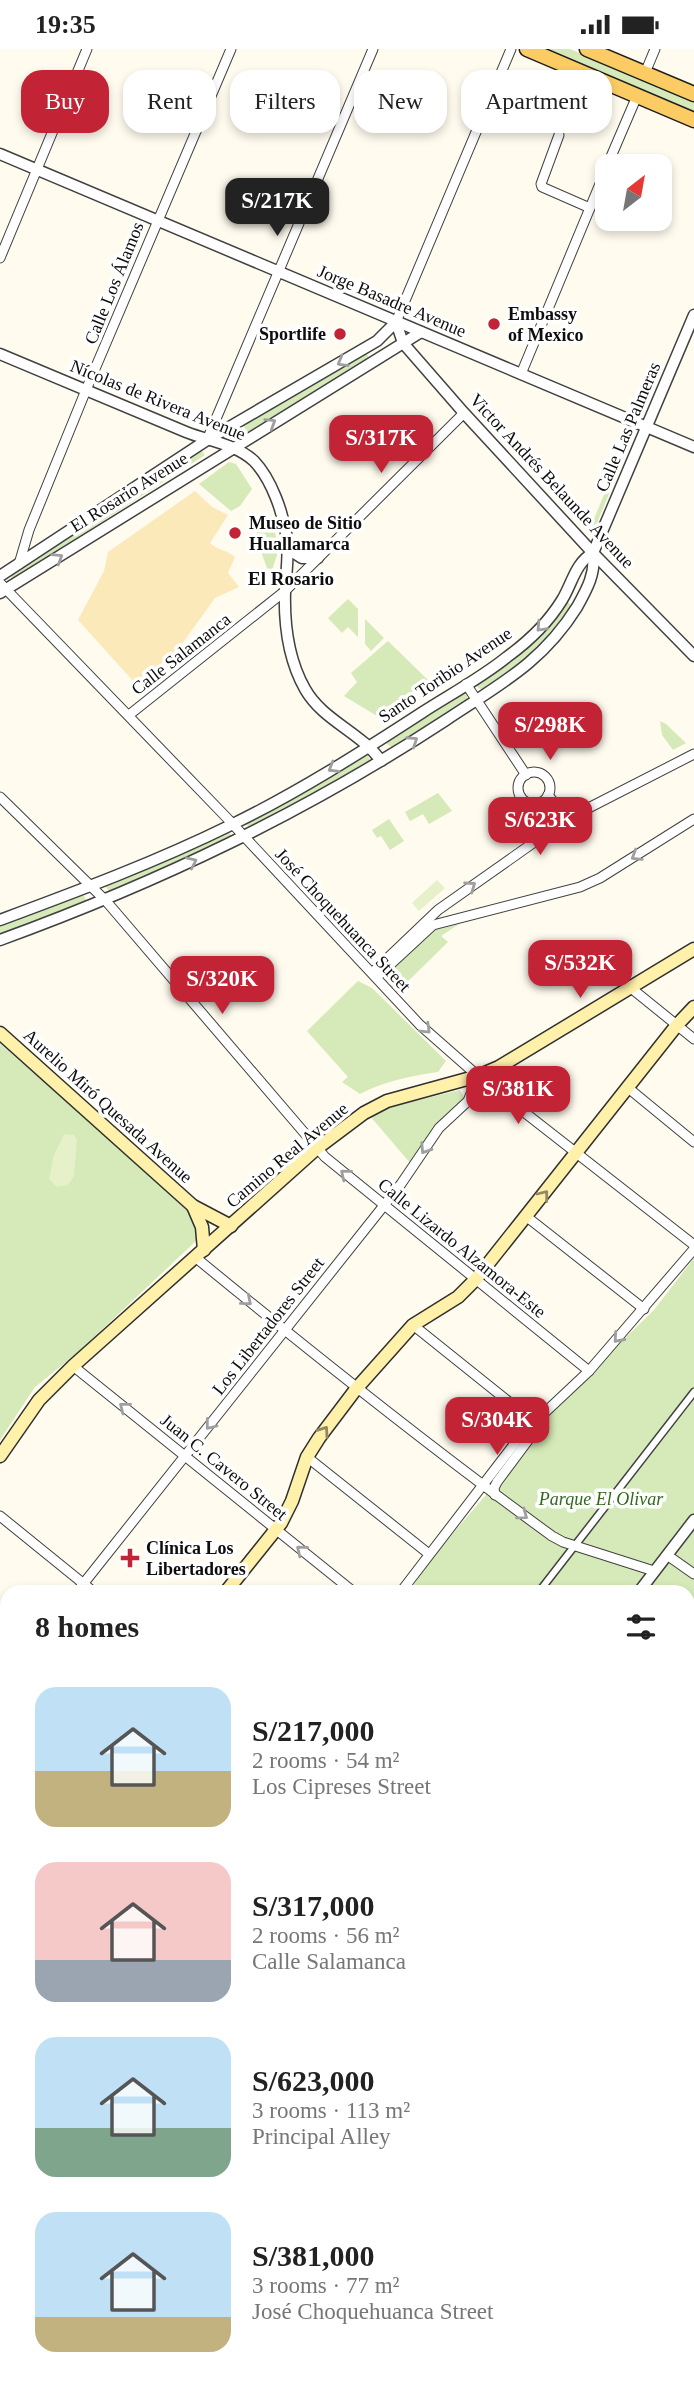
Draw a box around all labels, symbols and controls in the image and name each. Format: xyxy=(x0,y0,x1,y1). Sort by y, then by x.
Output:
text: 19:35 xyxy=(35,10,96,39)
chip: Buy xyxy=(21,70,109,133)
chip: Rent xyxy=(123,70,216,133)
chip: Filters xyxy=(230,70,340,133)
chip: New xyxy=(354,70,447,133)
chip: Apartment xyxy=(461,70,612,133)
north arrow xyxy=(595,154,672,231)
map controls xyxy=(595,154,672,231)
pin: S/217K xyxy=(220,179,334,238)
text: S/217K xyxy=(241,188,313,213)
street label: Calle Los Álamos xyxy=(79,219,148,347)
street label: Jorge Basadre Avenue xyxy=(315,261,469,341)
place label: Embassy of Mexico xyxy=(508,304,583,345)
marker: Embassy of Mexico xyxy=(486,316,502,332)
place label: Sportlife xyxy=(259,324,326,344)
marker: Sportlife xyxy=(332,326,348,342)
one-way arrow xyxy=(337,354,350,367)
street label: Nícolas de Rivera Avenue xyxy=(68,356,248,444)
street label: Calle Las Palmeras xyxy=(592,359,664,495)
street label: Victor Andrés Belaunde Avenue xyxy=(466,390,638,572)
pin: S/317K xyxy=(324,415,438,475)
one-way arrow xyxy=(264,419,277,432)
text: S/317K xyxy=(345,425,417,450)
street label: El Rosario Avenue xyxy=(67,448,191,536)
place label: Museo de Sitio Huallamarca xyxy=(249,513,362,554)
marker: Museo de Sitio Huallamarca xyxy=(227,525,243,541)
one-way arrow xyxy=(50,553,63,566)
district label: El Rosario xyxy=(248,568,334,589)
street label: Calle Salamanca xyxy=(127,609,235,699)
one-way arrow xyxy=(537,619,549,632)
street label: Santo Toribio Avenue xyxy=(375,623,515,727)
pin: S/298K xyxy=(493,703,607,762)
text: S/298K xyxy=(514,712,586,737)
one-way arrow xyxy=(405,737,418,750)
one-way arrow xyxy=(327,760,340,773)
pin: S/623K xyxy=(483,797,597,857)
text: S/623K xyxy=(504,807,576,832)
street label: José Choquehuanca Street xyxy=(271,844,415,996)
one-way arrow xyxy=(631,847,644,860)
one-way arrow xyxy=(184,856,197,870)
one-way arrow xyxy=(463,882,476,894)
pin: S/532K xyxy=(523,941,637,1000)
text: S/532K xyxy=(544,950,616,975)
pin: S/320K xyxy=(165,957,279,1016)
text: S/320K xyxy=(186,966,258,991)
one-way arrow xyxy=(417,1021,430,1034)
street label: Aurelio Miró Quesada Avenue xyxy=(20,1025,196,1187)
pin: S/381K xyxy=(461,1067,575,1126)
text: S/381K xyxy=(482,1076,554,1101)
street label: Camino Real Avenue xyxy=(222,1098,352,1212)
one-way arrow xyxy=(421,1141,433,1154)
one-way arrow xyxy=(340,1170,353,1182)
street label: Calle Lizardo Alzamora-Este xyxy=(374,1174,550,1322)
one-way arrow xyxy=(535,1191,548,1203)
street label: Los Libertadores Street xyxy=(208,1253,328,1399)
one-way arrow xyxy=(239,1293,252,1305)
one-way arrow xyxy=(614,1330,627,1343)
pin: S/304K xyxy=(440,1397,554,1457)
one-way arrow xyxy=(120,1403,133,1415)
text: S/304K xyxy=(461,1407,533,1432)
street label: Juan C. Cavero Street xyxy=(157,1410,291,1524)
one-way arrow xyxy=(205,1417,218,1429)
one-way arrow xyxy=(315,1426,328,1439)
park label: Parque El Olivar xyxy=(538,1489,664,1509)
one-way arrow xyxy=(516,1507,528,1520)
place label: Clínica Los Libertadores xyxy=(146,1538,246,1579)
one-way arrow xyxy=(297,1546,310,1558)
marker: Clínica Los Libertadores xyxy=(120,1548,140,1568)
icon: filters xyxy=(622,1608,660,1646)
text: 8 homes xyxy=(35,1610,139,1643)
text: S/217,000 xyxy=(252,1714,375,1747)
icon: home xyxy=(91,1715,175,1799)
text: 2 rooms · 54 m² xyxy=(252,1748,399,1773)
text: Los Cipreses Street xyxy=(252,1774,431,1799)
text: S/317,000 xyxy=(252,1889,375,1922)
icon: home xyxy=(91,1890,175,1974)
text: 2 rooms · 56 m² xyxy=(252,1923,399,1948)
text: Calle Salamanca xyxy=(252,1949,406,1974)
text: S/623,000 xyxy=(252,2064,375,2097)
icon: home xyxy=(91,2065,175,2149)
text: 3 rooms · 113 m² xyxy=(252,2098,410,2123)
text: Principal Alley xyxy=(252,2124,391,2149)
text: S/381,000 xyxy=(252,2239,375,2272)
icon: home xyxy=(91,2240,175,2324)
text: 3 rooms · 77 m² xyxy=(252,2273,399,2298)
text: José Choquehuanca Street xyxy=(252,2299,493,2324)

